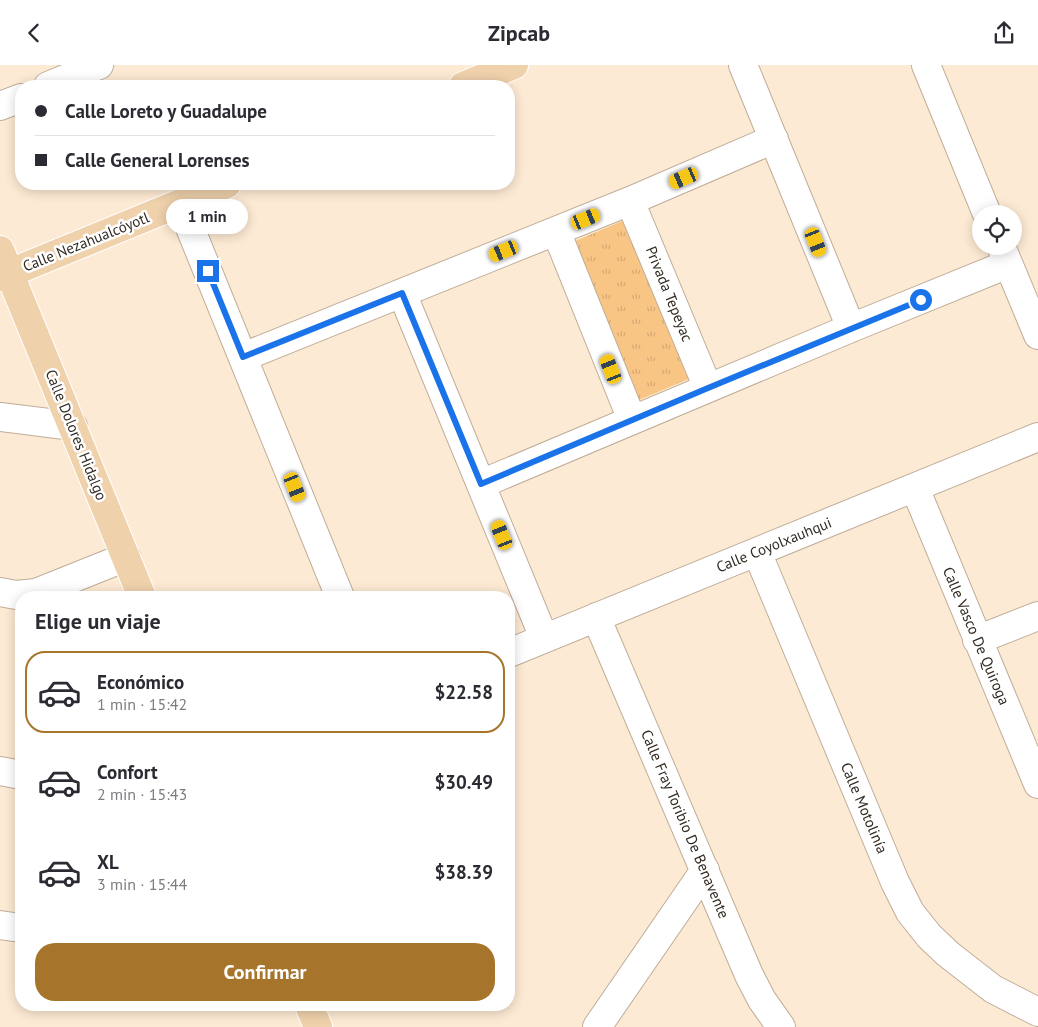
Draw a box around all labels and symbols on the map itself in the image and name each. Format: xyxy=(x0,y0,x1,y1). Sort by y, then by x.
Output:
car xyxy=(667,165,700,191)
callout: 1 min xyxy=(167,199,249,233)
car xyxy=(569,206,602,232)
street label: Calle Nezahualcóyotl xyxy=(20,207,152,276)
car xyxy=(803,225,828,259)
car xyxy=(487,238,520,264)
street label: Privada Tepeyac xyxy=(642,243,697,345)
route end xyxy=(197,260,219,282)
route start xyxy=(910,289,932,311)
car xyxy=(598,352,623,386)
street label: Calle Dolores Hidalgo xyxy=(42,367,111,503)
car xyxy=(282,470,307,504)
street label: Calle Coyolxauhqui xyxy=(713,513,834,576)
car xyxy=(489,518,514,552)
street label: Calle Vasco De Quiroga xyxy=(939,564,1014,708)
street label: Calle Fray Toribio De Benavente xyxy=(637,727,734,921)
street label: Calle Motolinía xyxy=(837,759,892,856)

